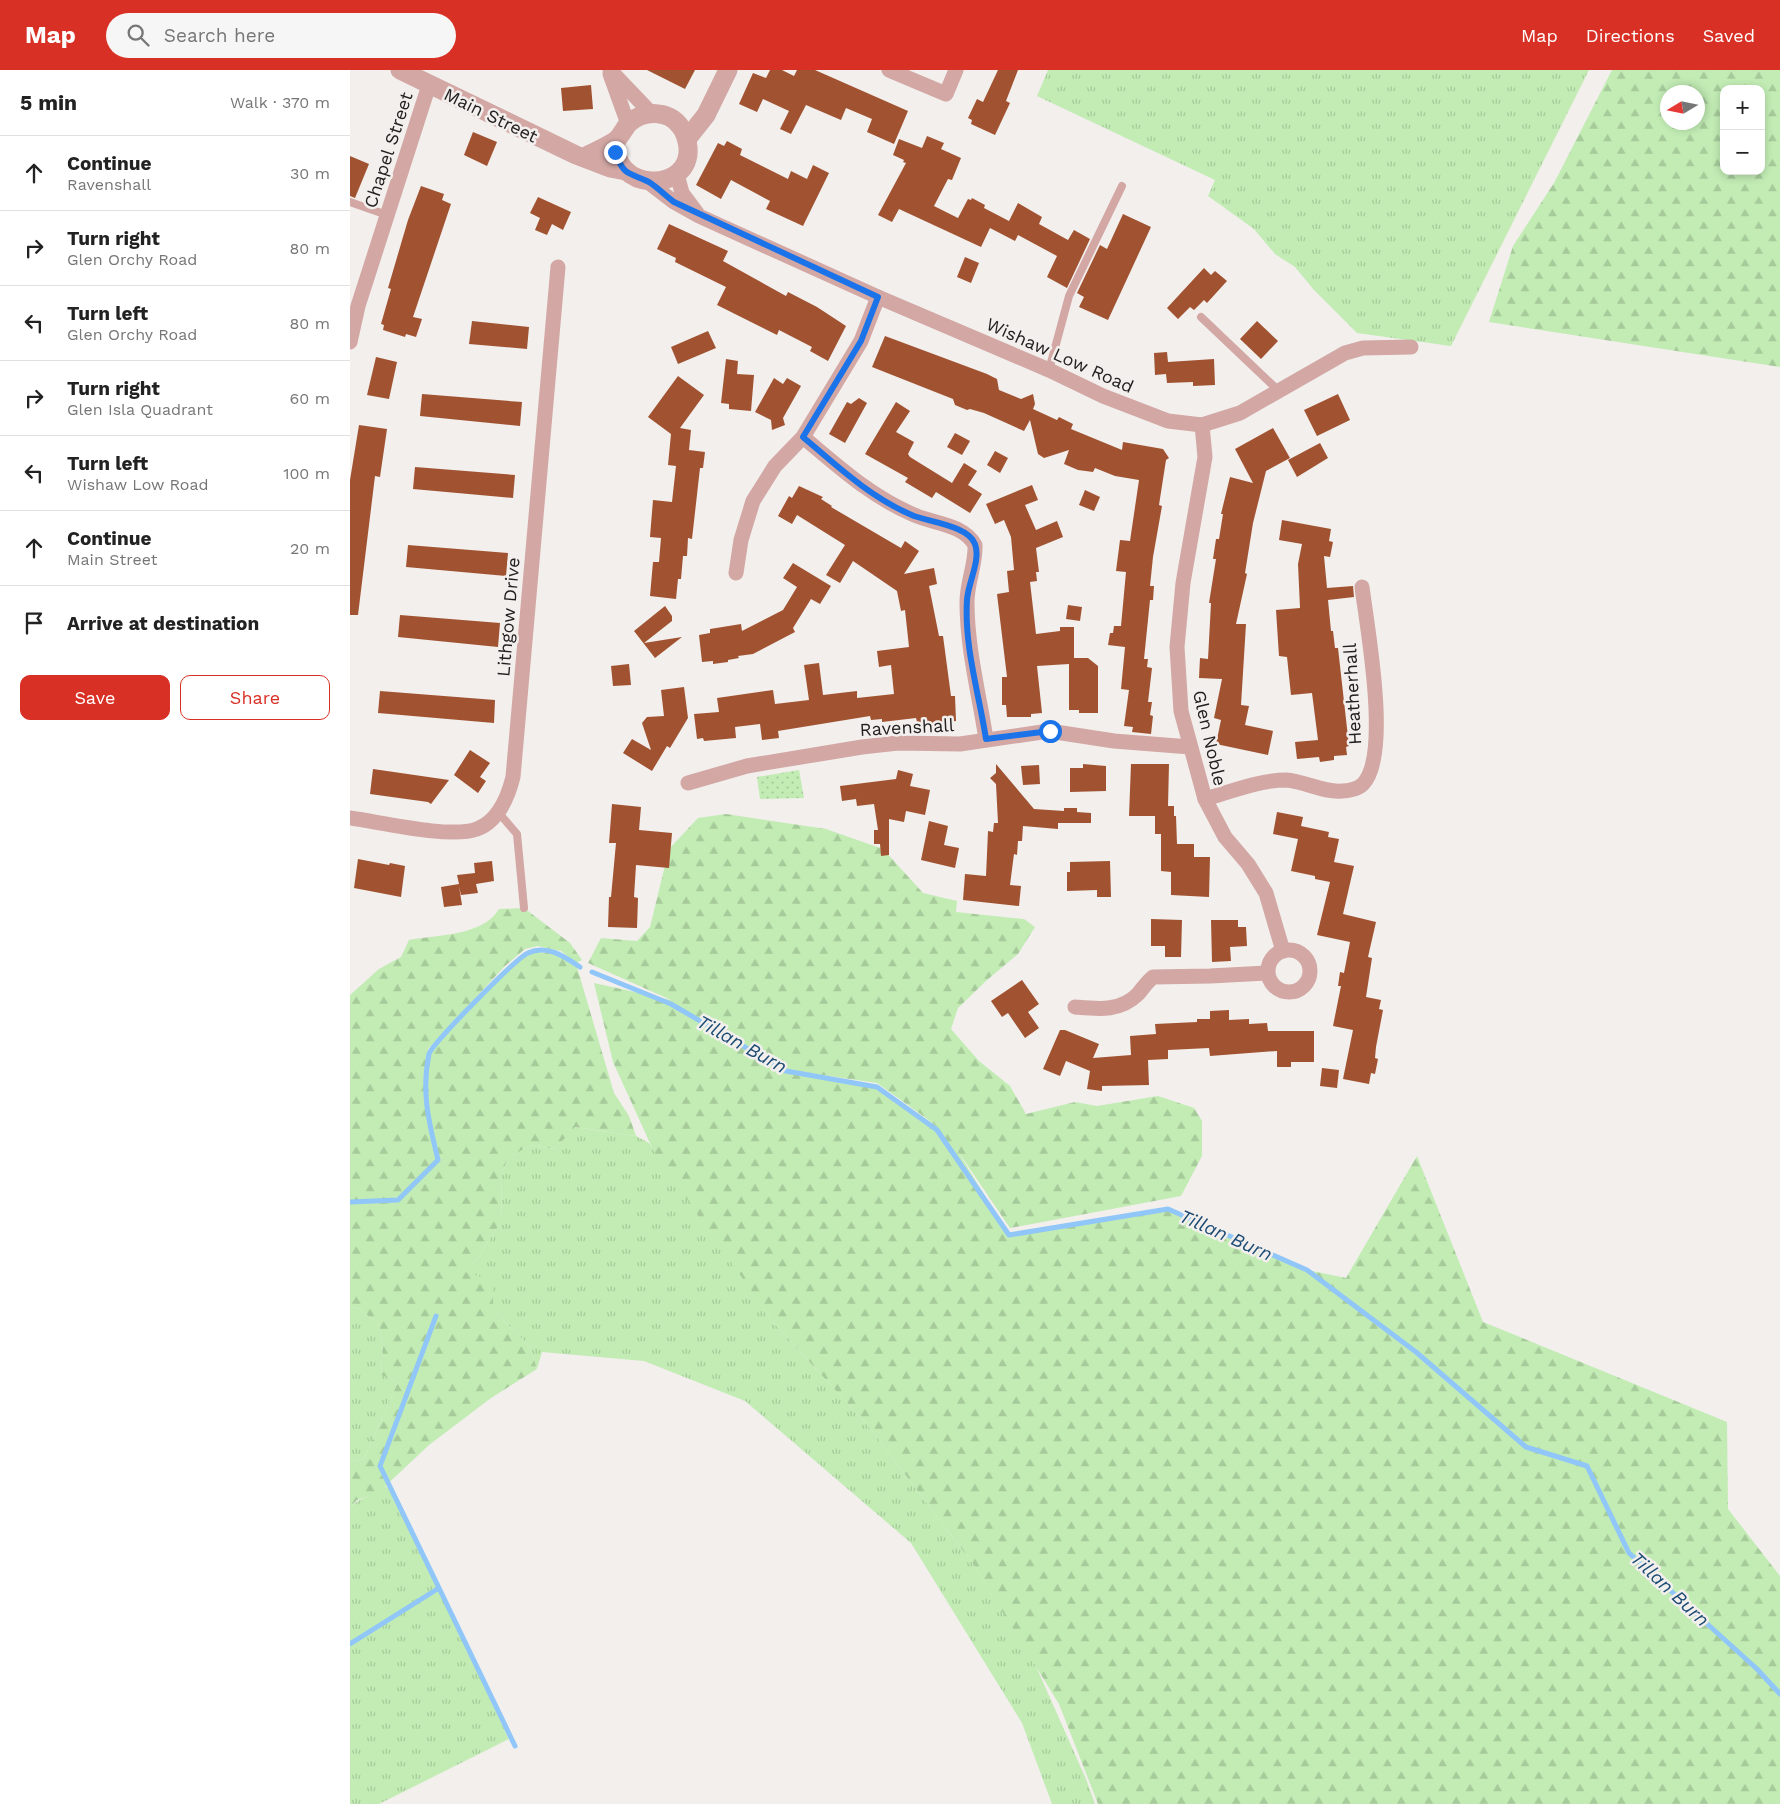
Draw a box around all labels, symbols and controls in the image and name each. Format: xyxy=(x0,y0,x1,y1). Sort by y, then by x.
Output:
search box xyxy=(106,13,456,58)
text: Map xyxy=(25,21,76,49)
icon: search xyxy=(124,21,152,49)
text: Search here xyxy=(164,24,275,47)
text: Map xyxy=(1521,25,1558,46)
text: Directions xyxy=(1586,25,1675,46)
text: Saved xyxy=(1703,25,1755,46)
street label: Main Street xyxy=(441,83,542,147)
north arrow xyxy=(1660,85,1705,130)
map controls xyxy=(1720,85,1765,175)
button: + xyxy=(1720,85,1765,130)
street label: Chapel Street xyxy=(359,89,417,211)
text: 5 min xyxy=(20,90,77,115)
text: Walk · 370 m xyxy=(230,93,330,112)
button: − xyxy=(1720,130,1765,175)
route end xyxy=(604,141,627,164)
text: Continue xyxy=(67,152,151,175)
icon: ahead xyxy=(20,159,48,187)
text: 30 m xyxy=(290,164,330,183)
text: Ravenshall xyxy=(67,175,151,194)
text: Turn right xyxy=(67,227,160,250)
icon: right xyxy=(20,234,48,262)
text: 80 m xyxy=(289,239,330,258)
text: Glen Orchy Road xyxy=(67,250,197,269)
text: Turn left xyxy=(67,302,148,325)
icon: left xyxy=(20,309,48,337)
street label: Wishaw Low Road xyxy=(983,313,1137,397)
text: 80 m xyxy=(289,314,330,333)
text: Glen Orchy Road xyxy=(67,325,197,344)
text: Turn right xyxy=(67,377,160,400)
icon: right xyxy=(20,384,48,412)
text: 60 m xyxy=(290,389,330,408)
text: Glen Isla Quadrant xyxy=(67,400,213,419)
text: Turn left xyxy=(67,452,148,475)
icon: left xyxy=(20,459,48,487)
text: 100 m xyxy=(283,464,330,483)
text: Wishaw Low Road xyxy=(67,475,209,494)
text: Continue xyxy=(67,527,151,550)
icon: ahead xyxy=(20,534,48,562)
text: 20 m xyxy=(290,539,330,558)
text: Main Street xyxy=(67,550,157,569)
street label: Lithgow Drive xyxy=(492,556,524,678)
icon: arrive xyxy=(20,609,48,637)
text: Arrive at destination xyxy=(67,612,259,635)
street label: Heatherhall xyxy=(1339,642,1365,746)
button: Save xyxy=(20,675,170,720)
button: Share xyxy=(180,675,330,720)
street label: Glen Noble xyxy=(1189,688,1231,788)
street label: Ravenshall xyxy=(859,714,955,740)
route start xyxy=(1039,720,1062,743)
water label: Tillan Burn xyxy=(693,1010,791,1078)
water label: Tillan Burn xyxy=(1176,1204,1276,1266)
water label: Tillan Burn xyxy=(1626,1547,1714,1631)

